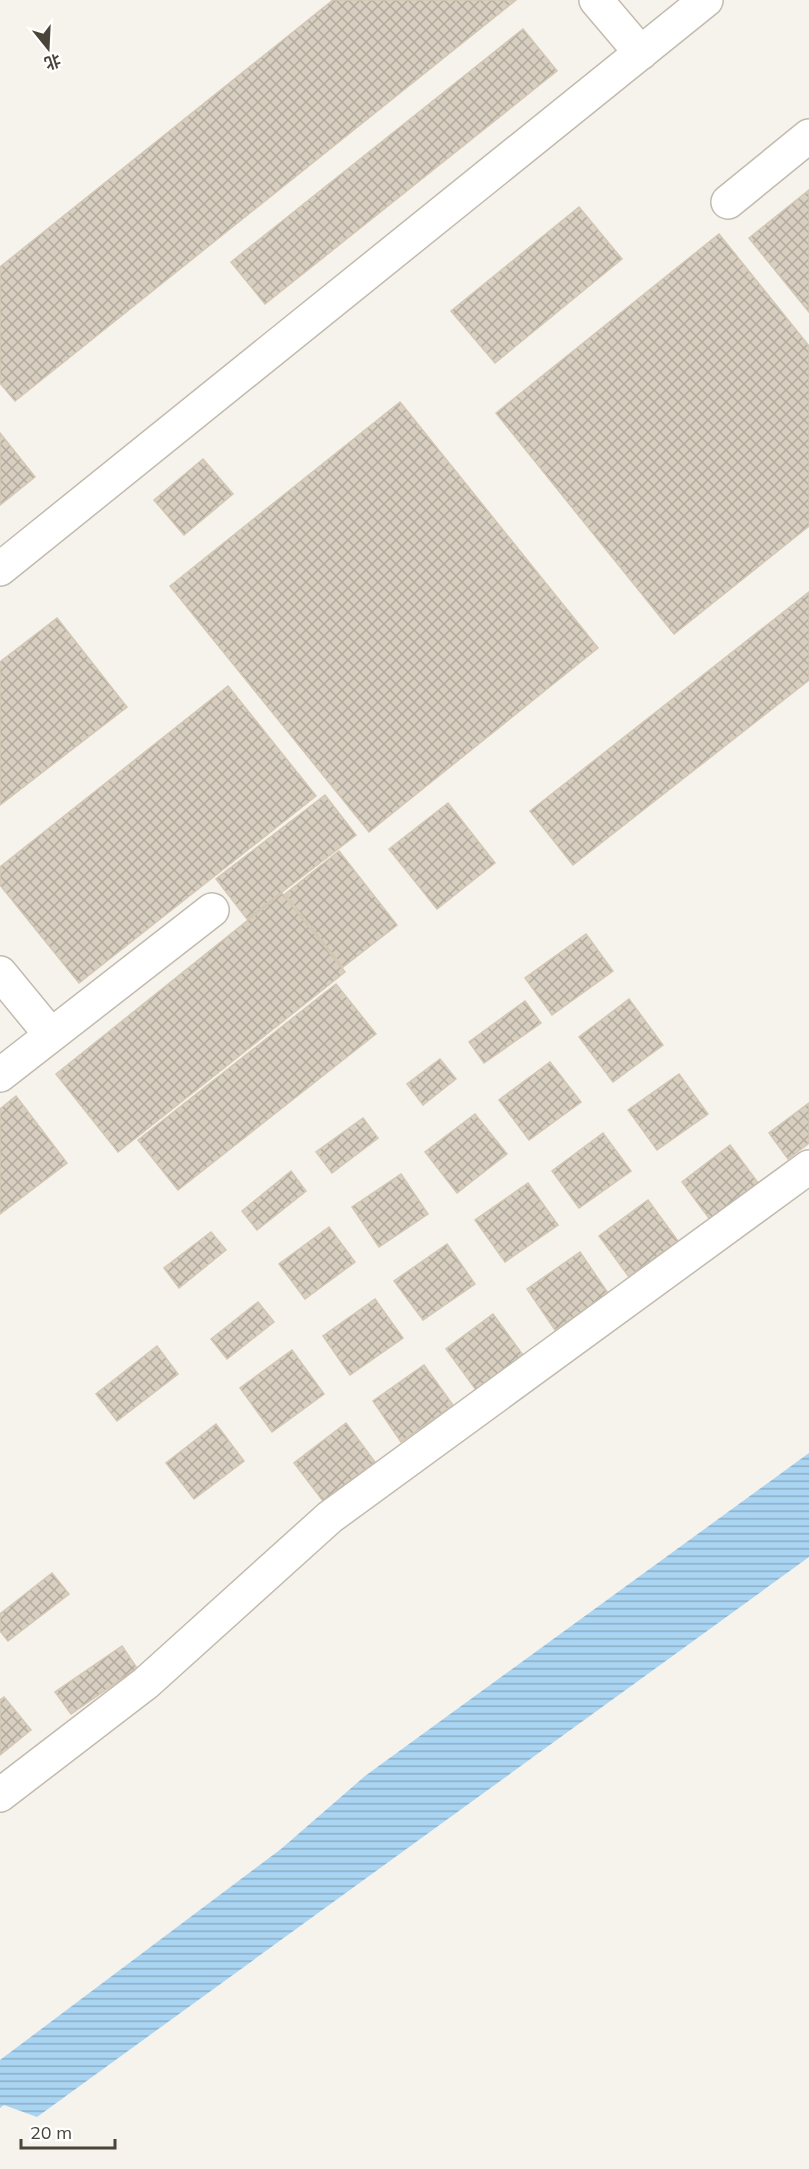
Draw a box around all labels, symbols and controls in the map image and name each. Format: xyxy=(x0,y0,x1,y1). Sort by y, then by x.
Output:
north arrow xyxy=(18,18,78,78)
text: 北 xyxy=(42,50,63,74)
scale bar xyxy=(21,2112,116,2150)
text: 20 m xyxy=(30,2121,72,2144)

